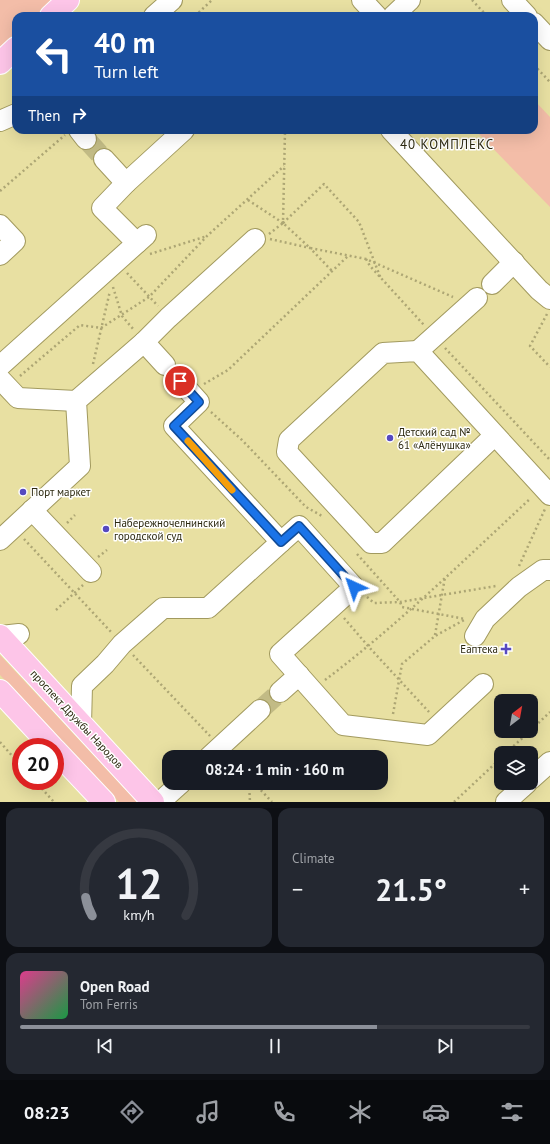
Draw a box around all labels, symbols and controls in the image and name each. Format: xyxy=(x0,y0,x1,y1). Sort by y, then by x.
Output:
text: 40 m xyxy=(94,24,155,61)
icon: left xyxy=(28,28,80,80)
text: Turn left xyxy=(94,60,159,83)
icon: right xyxy=(68,104,90,126)
text: Then xyxy=(28,106,60,125)
district label: 40 КОМПЛЕКС xyxy=(400,136,494,153)
pin xyxy=(163,364,197,398)
icon: arrive xyxy=(169,370,191,392)
place label: Детский сад № 61 «Алёнушка» xyxy=(398,425,471,452)
marker: Детский сад № 61 «Алёнушка» xyxy=(385,433,395,443)
place label: Порт маркет xyxy=(31,485,91,499)
marker: Порт маркет xyxy=(18,487,28,497)
place label: Набережночелнинский городской суд xyxy=(114,516,225,543)
marker: Набережночелнинский городской суд xyxy=(101,524,111,534)
position arrow xyxy=(333,566,375,608)
place label: Еаптека xyxy=(460,642,498,656)
marker: Еаптека xyxy=(501,644,511,654)
street label: проспект Дружбы Народов xyxy=(28,667,126,771)
north arrow xyxy=(494,694,538,738)
map controls xyxy=(494,694,538,790)
speed limit sign: 20 xyxy=(12,738,64,790)
button: layers xyxy=(494,746,538,790)
text: 08:24 · 1 min · 160 m xyxy=(206,760,344,779)
text: Climate xyxy=(292,850,335,867)
text: 12 xyxy=(115,856,163,909)
text: 21.5° xyxy=(375,870,447,909)
text: − xyxy=(292,875,303,903)
text: + xyxy=(519,875,530,903)
text: km/h xyxy=(123,904,155,923)
text: Open Road xyxy=(80,977,150,996)
text: Tom Ferris xyxy=(80,996,138,1013)
icon: previous xyxy=(94,1035,116,1057)
icon: pause xyxy=(264,1035,286,1057)
icon: next xyxy=(434,1035,456,1057)
icon: directions xyxy=(118,1098,146,1126)
icon: music xyxy=(194,1098,222,1126)
icon: phone xyxy=(270,1098,298,1126)
icon: climate xyxy=(346,1098,374,1126)
icon: car xyxy=(422,1098,450,1126)
icon: filters xyxy=(498,1098,526,1126)
text: 08:23 xyxy=(24,1101,70,1124)

